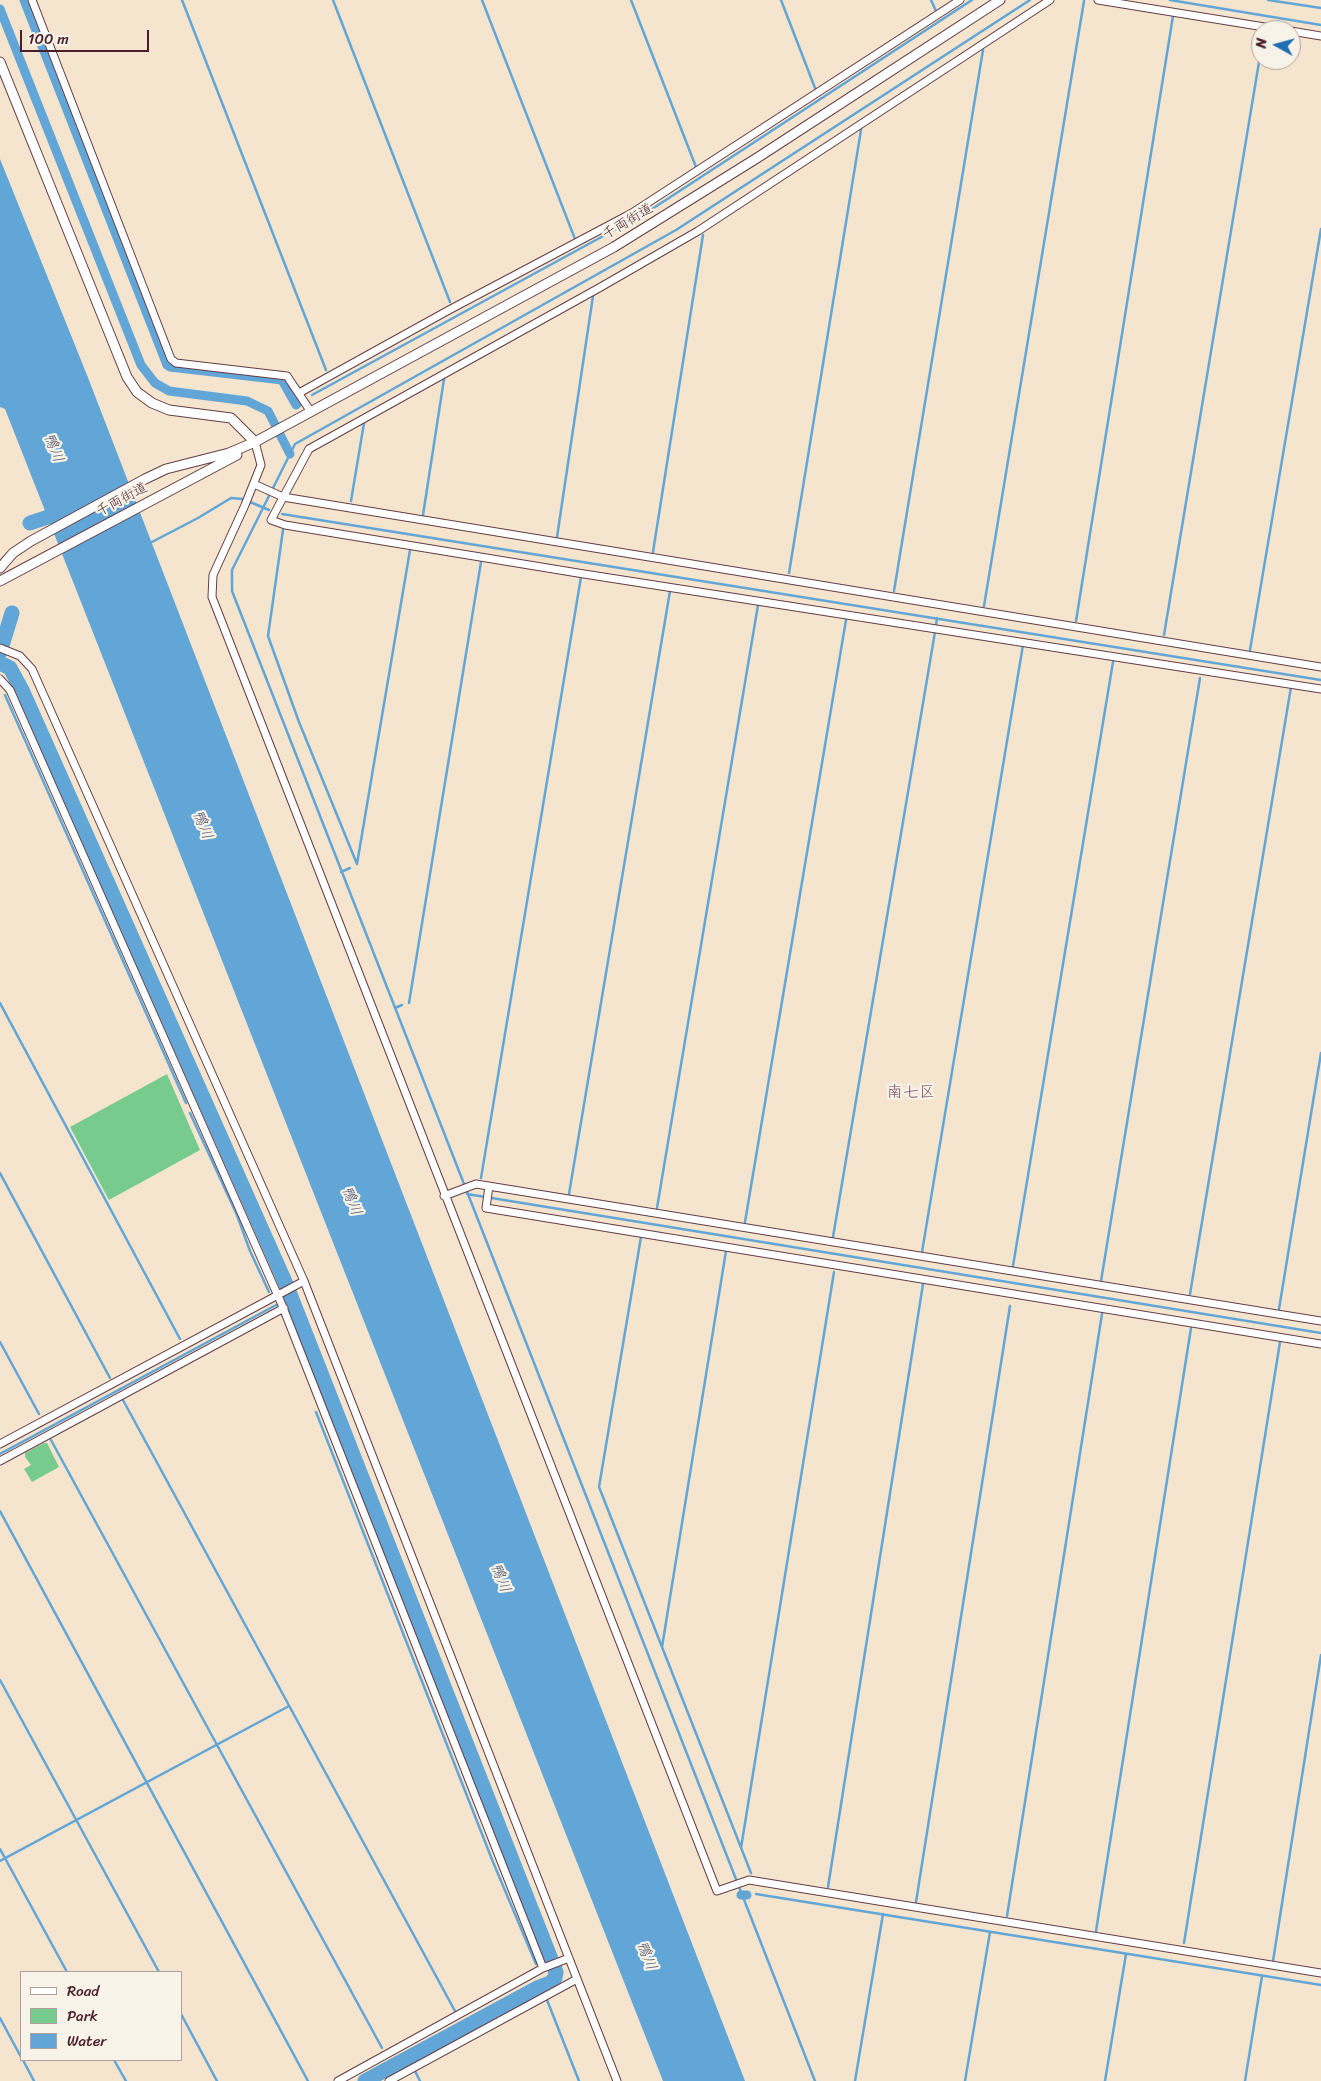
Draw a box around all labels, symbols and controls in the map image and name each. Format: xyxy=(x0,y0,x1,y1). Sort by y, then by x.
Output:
scale bar xyxy=(22,20,151,52)
north arrow xyxy=(1251,20,1301,70)
text: 100 m xyxy=(28,26,69,52)
text: N xyxy=(1249,37,1275,50)
street label: 千両街道 xyxy=(600,200,656,244)
water label: 鴨川 xyxy=(39,431,67,465)
street label: 千両街道 xyxy=(93,479,151,521)
water label: 鴨川 xyxy=(188,808,216,842)
district label: 南七区 xyxy=(887,1083,935,1103)
water label: 鴨川 xyxy=(337,1184,365,1218)
water label: 鴨川 xyxy=(486,1561,514,1595)
water label: 鴨川 xyxy=(632,1939,660,1973)
legend xyxy=(20,1971,182,2061)
text: Road xyxy=(67,1978,99,2004)
text: Park xyxy=(67,2003,98,2029)
text: Water xyxy=(67,2028,107,2054)

